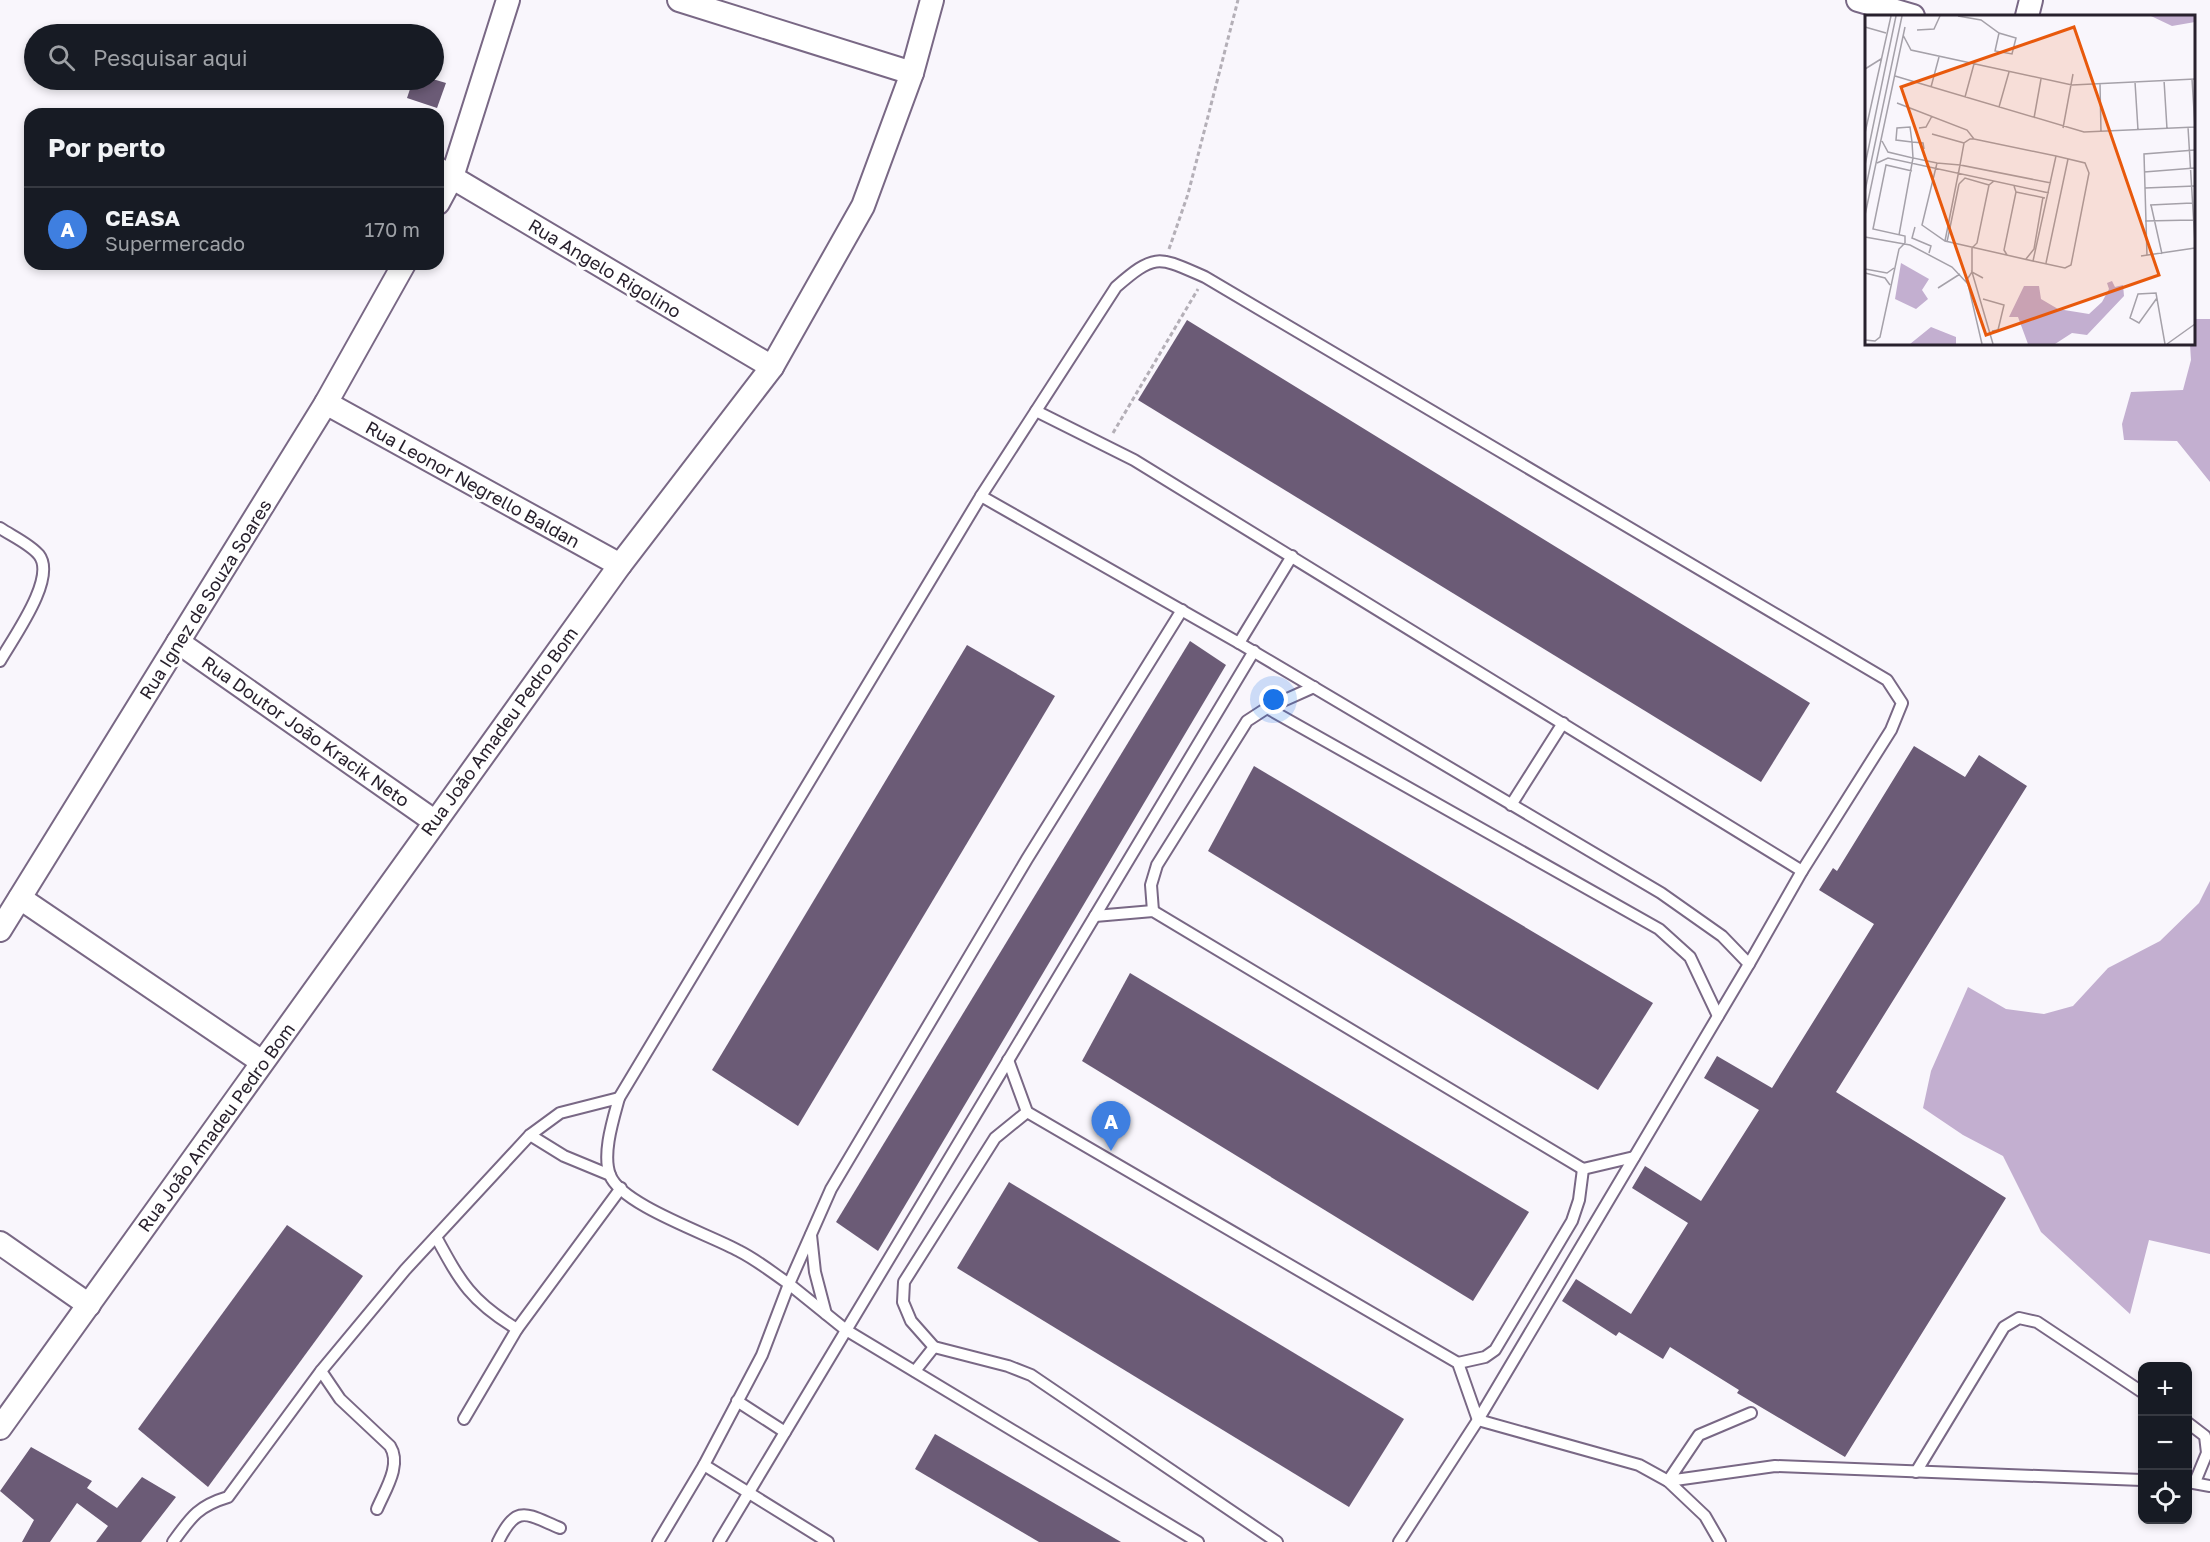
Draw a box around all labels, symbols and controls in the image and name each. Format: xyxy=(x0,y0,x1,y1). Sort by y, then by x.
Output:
inset map xyxy=(1865,15,2195,345)
search box xyxy=(24,24,444,90)
icon: search xyxy=(45,41,78,74)
text: Pesquisar aqui xyxy=(93,44,248,71)
text: Por perto xyxy=(48,132,165,163)
text: CEASA xyxy=(105,204,180,231)
street label: Rua Angelo Rigolino xyxy=(525,214,685,322)
text: A xyxy=(60,217,75,241)
text: 170 m xyxy=(365,217,420,241)
text: Supermercado xyxy=(105,231,245,255)
street label: Rua Leonor Negrello Baldan xyxy=(362,416,584,552)
street label: Rua Ignez de Souza Soares xyxy=(134,495,276,703)
street label: Rua João Amadeu Pedro Bom xyxy=(416,622,582,840)
street label: Rua Doutor João Kracik Neto xyxy=(198,651,414,811)
your location xyxy=(1259,685,1288,714)
street label: Rua João Amadeu Pedro Bom xyxy=(133,1018,299,1236)
pin: A xyxy=(1092,1102,1130,1151)
map controls xyxy=(2138,1362,2192,1524)
button: + xyxy=(2138,1362,2192,1416)
button: − xyxy=(2138,1416,2192,1470)
button: locate xyxy=(2138,1470,2192,1524)

